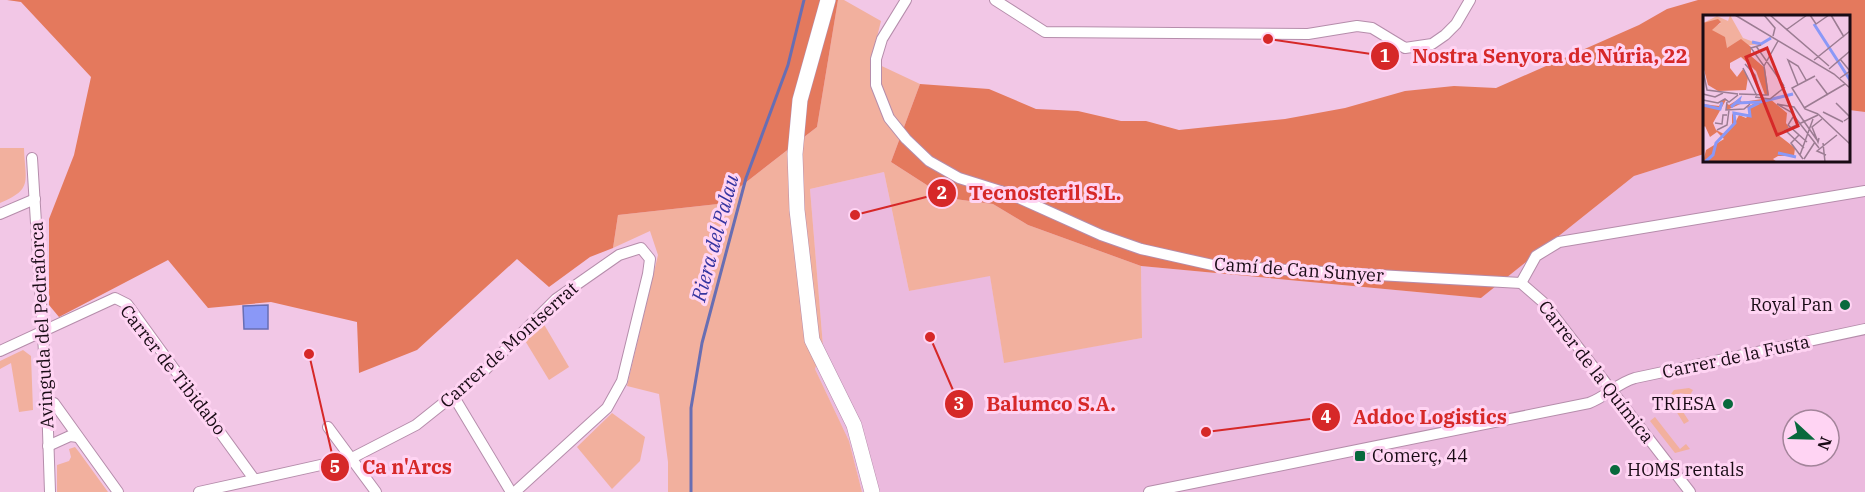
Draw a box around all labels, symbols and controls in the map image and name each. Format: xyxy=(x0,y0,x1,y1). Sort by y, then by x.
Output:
inset map xyxy=(1703,15,1850,162)
callout: Nostra Senyora de Núria, 22 xyxy=(1370,37,1699,75)
text: Nostra Senyora de Núria, 22 xyxy=(1412,42,1688,69)
text: 1 xyxy=(1380,44,1391,67)
water label: Riera del Palau xyxy=(684,171,745,305)
callout: Tecnosteril S.L. xyxy=(927,174,1133,212)
text: Tecnosteril S.L. xyxy=(969,179,1121,206)
text: 2 xyxy=(937,181,947,204)
street label: Avinguda del Pedraforca xyxy=(25,221,58,429)
street label: Camí de Can Sunyer xyxy=(1213,252,1385,287)
street label: Carrer de Montserrat xyxy=(435,277,582,413)
place label: Royal Pan xyxy=(1750,293,1833,316)
street label: Carrer de la Química xyxy=(1534,296,1659,448)
marker: Royal Pan xyxy=(1838,298,1852,312)
street label: Carrer de Tibidabo xyxy=(115,300,232,440)
street label: Carrer de la Fusta xyxy=(1660,330,1812,383)
callout: Balumco S.A. xyxy=(944,385,1128,423)
text: Balumco S.A. xyxy=(986,390,1116,417)
text: 3 xyxy=(954,392,964,415)
place label: TRIESA xyxy=(1652,392,1717,415)
marker: TRIESA xyxy=(1721,397,1735,411)
callout: Addoc Logistics xyxy=(1311,398,1519,436)
text: Addoc Logistics xyxy=(1353,403,1507,430)
text: 4 xyxy=(1321,405,1332,428)
north arrow xyxy=(1781,408,1841,468)
text: N xyxy=(1813,434,1837,453)
place label: Comerç, 44 xyxy=(1372,444,1468,467)
callout: Ca n'Arcs xyxy=(320,448,464,486)
marker: Comerç, 44 xyxy=(1353,449,1367,463)
text: Ca n'Arcs xyxy=(362,453,452,480)
text: 5 xyxy=(330,455,340,478)
place label: HOMS rentals xyxy=(1627,458,1744,481)
marker: HOMS rentals xyxy=(1608,463,1622,477)

